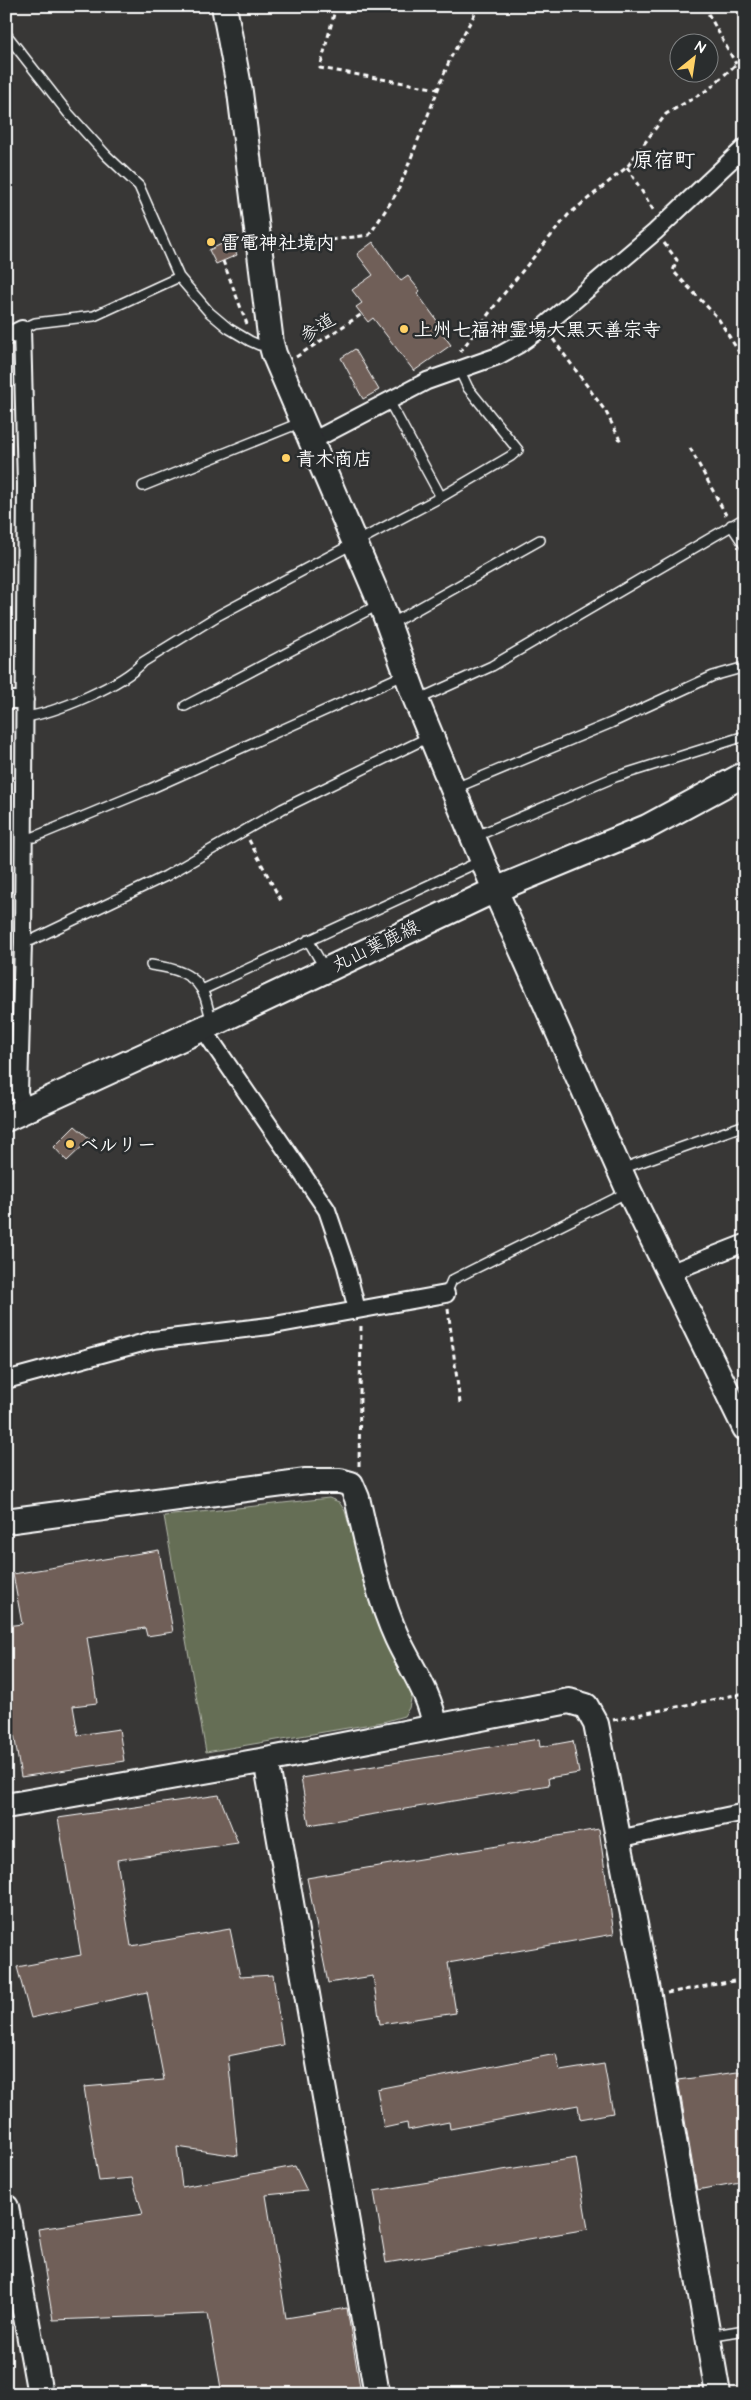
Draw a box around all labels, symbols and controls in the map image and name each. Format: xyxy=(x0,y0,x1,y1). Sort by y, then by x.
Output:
north arrow xyxy=(668,32,718,82)
text: N xyxy=(691,37,709,59)
district label: 原宿町 xyxy=(633,146,696,175)
place label: 雷電神社境内 xyxy=(221,230,335,257)
marker: 雷電神社境内 xyxy=(205,236,217,248)
street label: 参道 xyxy=(295,307,341,350)
place label: 上州七福神霊場大黒天善宗寺 xyxy=(414,317,661,344)
marker: 上州七福神霊場大黒天善宗寺 xyxy=(398,323,410,335)
place label: 青木商店 xyxy=(296,446,372,473)
marker: 青木商店 xyxy=(280,452,292,464)
street label: 丸山葉鹿線 xyxy=(327,913,424,979)
place label: ベルリー xyxy=(80,1132,156,1159)
marker: ベルリー xyxy=(64,1138,76,1150)

